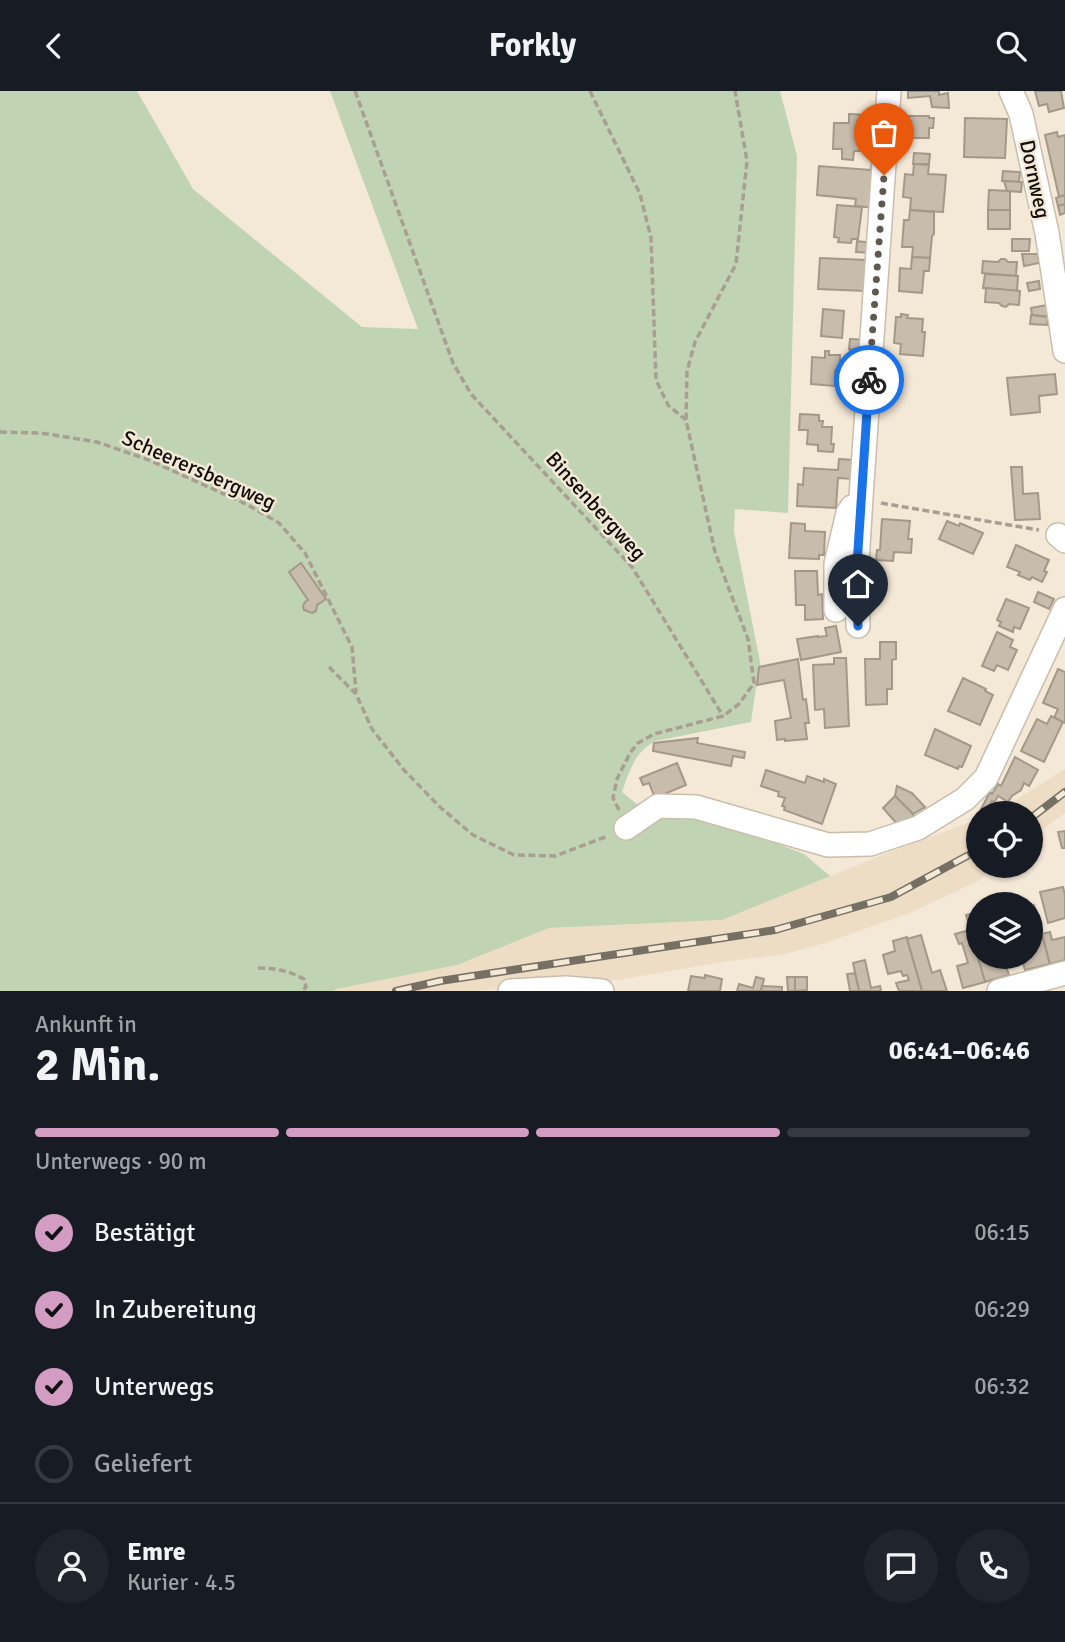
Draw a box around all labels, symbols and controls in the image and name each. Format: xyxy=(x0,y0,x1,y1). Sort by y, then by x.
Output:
text: Forkly xyxy=(489,26,576,65)
icon: back xyxy=(35,27,73,65)
icon: search xyxy=(992,27,1030,65)
pin xyxy=(854,103,914,175)
icon: bag xyxy=(865,114,903,152)
street label: Dornweg xyxy=(1014,137,1056,221)
courier xyxy=(834,345,904,415)
icon: bike xyxy=(850,361,888,399)
street label: Scheerersbergweg xyxy=(118,424,280,516)
street label: Binsenbergweg xyxy=(540,446,652,566)
pin xyxy=(828,554,888,626)
icon: home xyxy=(839,565,877,603)
map controls xyxy=(966,801,1043,969)
button: locate xyxy=(966,801,1043,878)
button: layers xyxy=(966,892,1043,969)
text: Ankunft in xyxy=(35,1010,137,1039)
text: 06:41–06:46 xyxy=(889,1035,1030,1067)
text: 2 Min. xyxy=(35,1037,160,1093)
text: Unterwegs · 90 m xyxy=(35,1147,207,1176)
icon: check xyxy=(35,1214,73,1252)
text: Bestätigt xyxy=(94,1217,195,1249)
text: 06:15 xyxy=(974,1218,1030,1247)
icon: check xyxy=(35,1291,73,1329)
text: In Zubereitung xyxy=(94,1294,257,1326)
text: 06:29 xyxy=(974,1295,1030,1324)
icon: check xyxy=(35,1368,73,1406)
text: Unterwegs xyxy=(94,1371,214,1403)
text: 06:32 xyxy=(974,1372,1030,1401)
text: Geliefert xyxy=(94,1448,192,1480)
button: person xyxy=(35,1529,109,1603)
button: chat xyxy=(864,1529,938,1603)
button: phone xyxy=(956,1529,1030,1603)
text: Emre xyxy=(127,1536,186,1568)
text: Kurier · 4.5 xyxy=(127,1568,236,1597)

